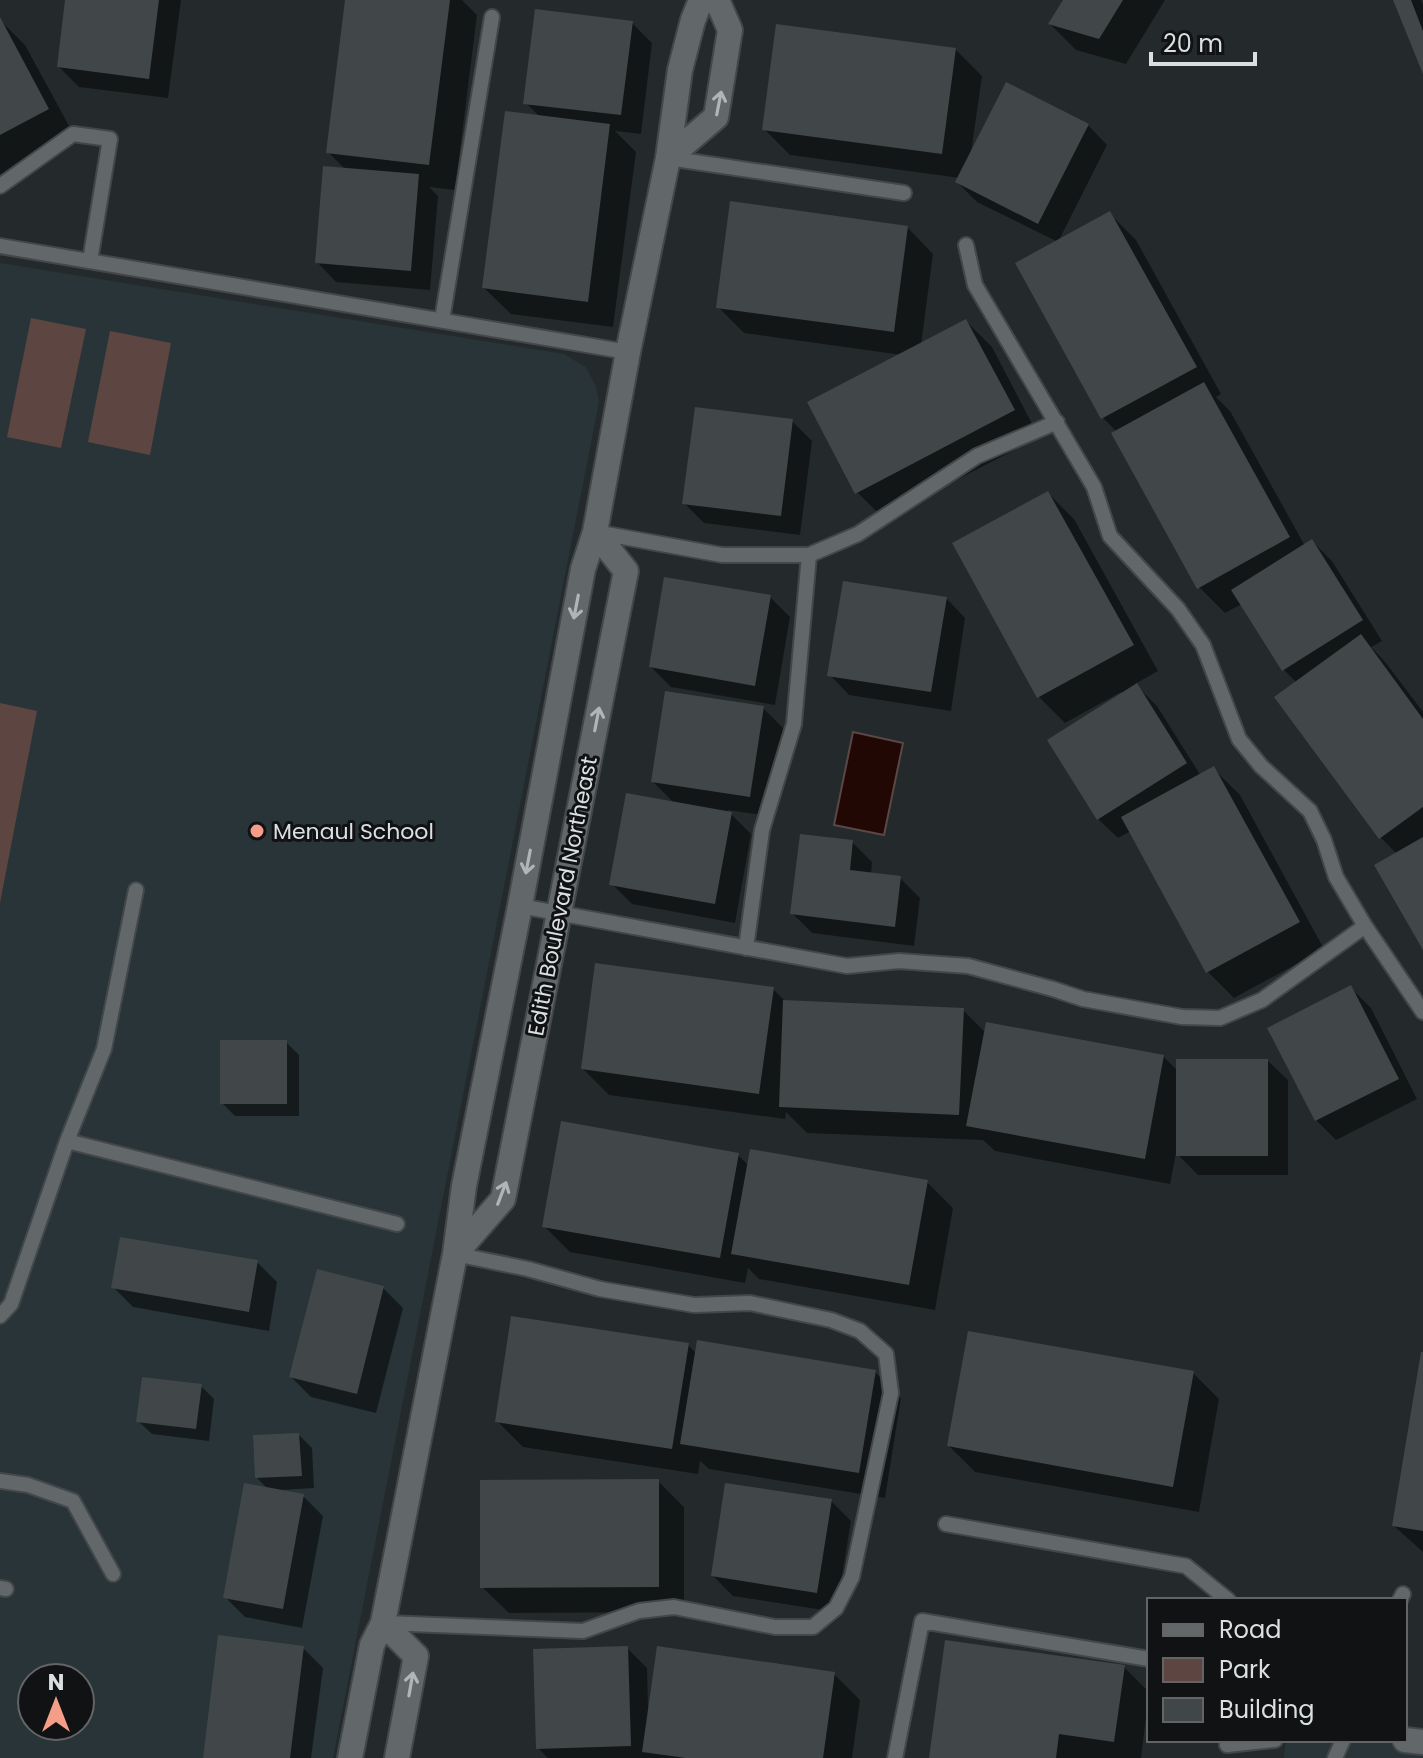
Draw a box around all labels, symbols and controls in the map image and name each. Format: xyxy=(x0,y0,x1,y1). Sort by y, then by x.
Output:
scale bar xyxy=(1151,16,1255,66)
text: 20 m xyxy=(1163,27,1223,60)
one-way arrow xyxy=(712,91,727,116)
one-way arrow xyxy=(567,594,582,619)
one-way arrow xyxy=(590,707,605,732)
street label: Edith Boulevard Northeast xyxy=(520,754,605,1039)
place label: Menaul School xyxy=(273,816,434,847)
marker: Menaul School xyxy=(248,822,266,840)
one-way arrow xyxy=(520,849,535,875)
one-way arrow xyxy=(496,1181,510,1206)
legend xyxy=(1147,1598,1407,1742)
text: Road xyxy=(1219,1613,1281,1646)
text: Park xyxy=(1219,1653,1271,1686)
north arrow xyxy=(16,1662,96,1742)
text: N xyxy=(48,1667,64,1698)
one-way arrow xyxy=(404,1672,419,1697)
text: Building xyxy=(1219,1693,1315,1726)

